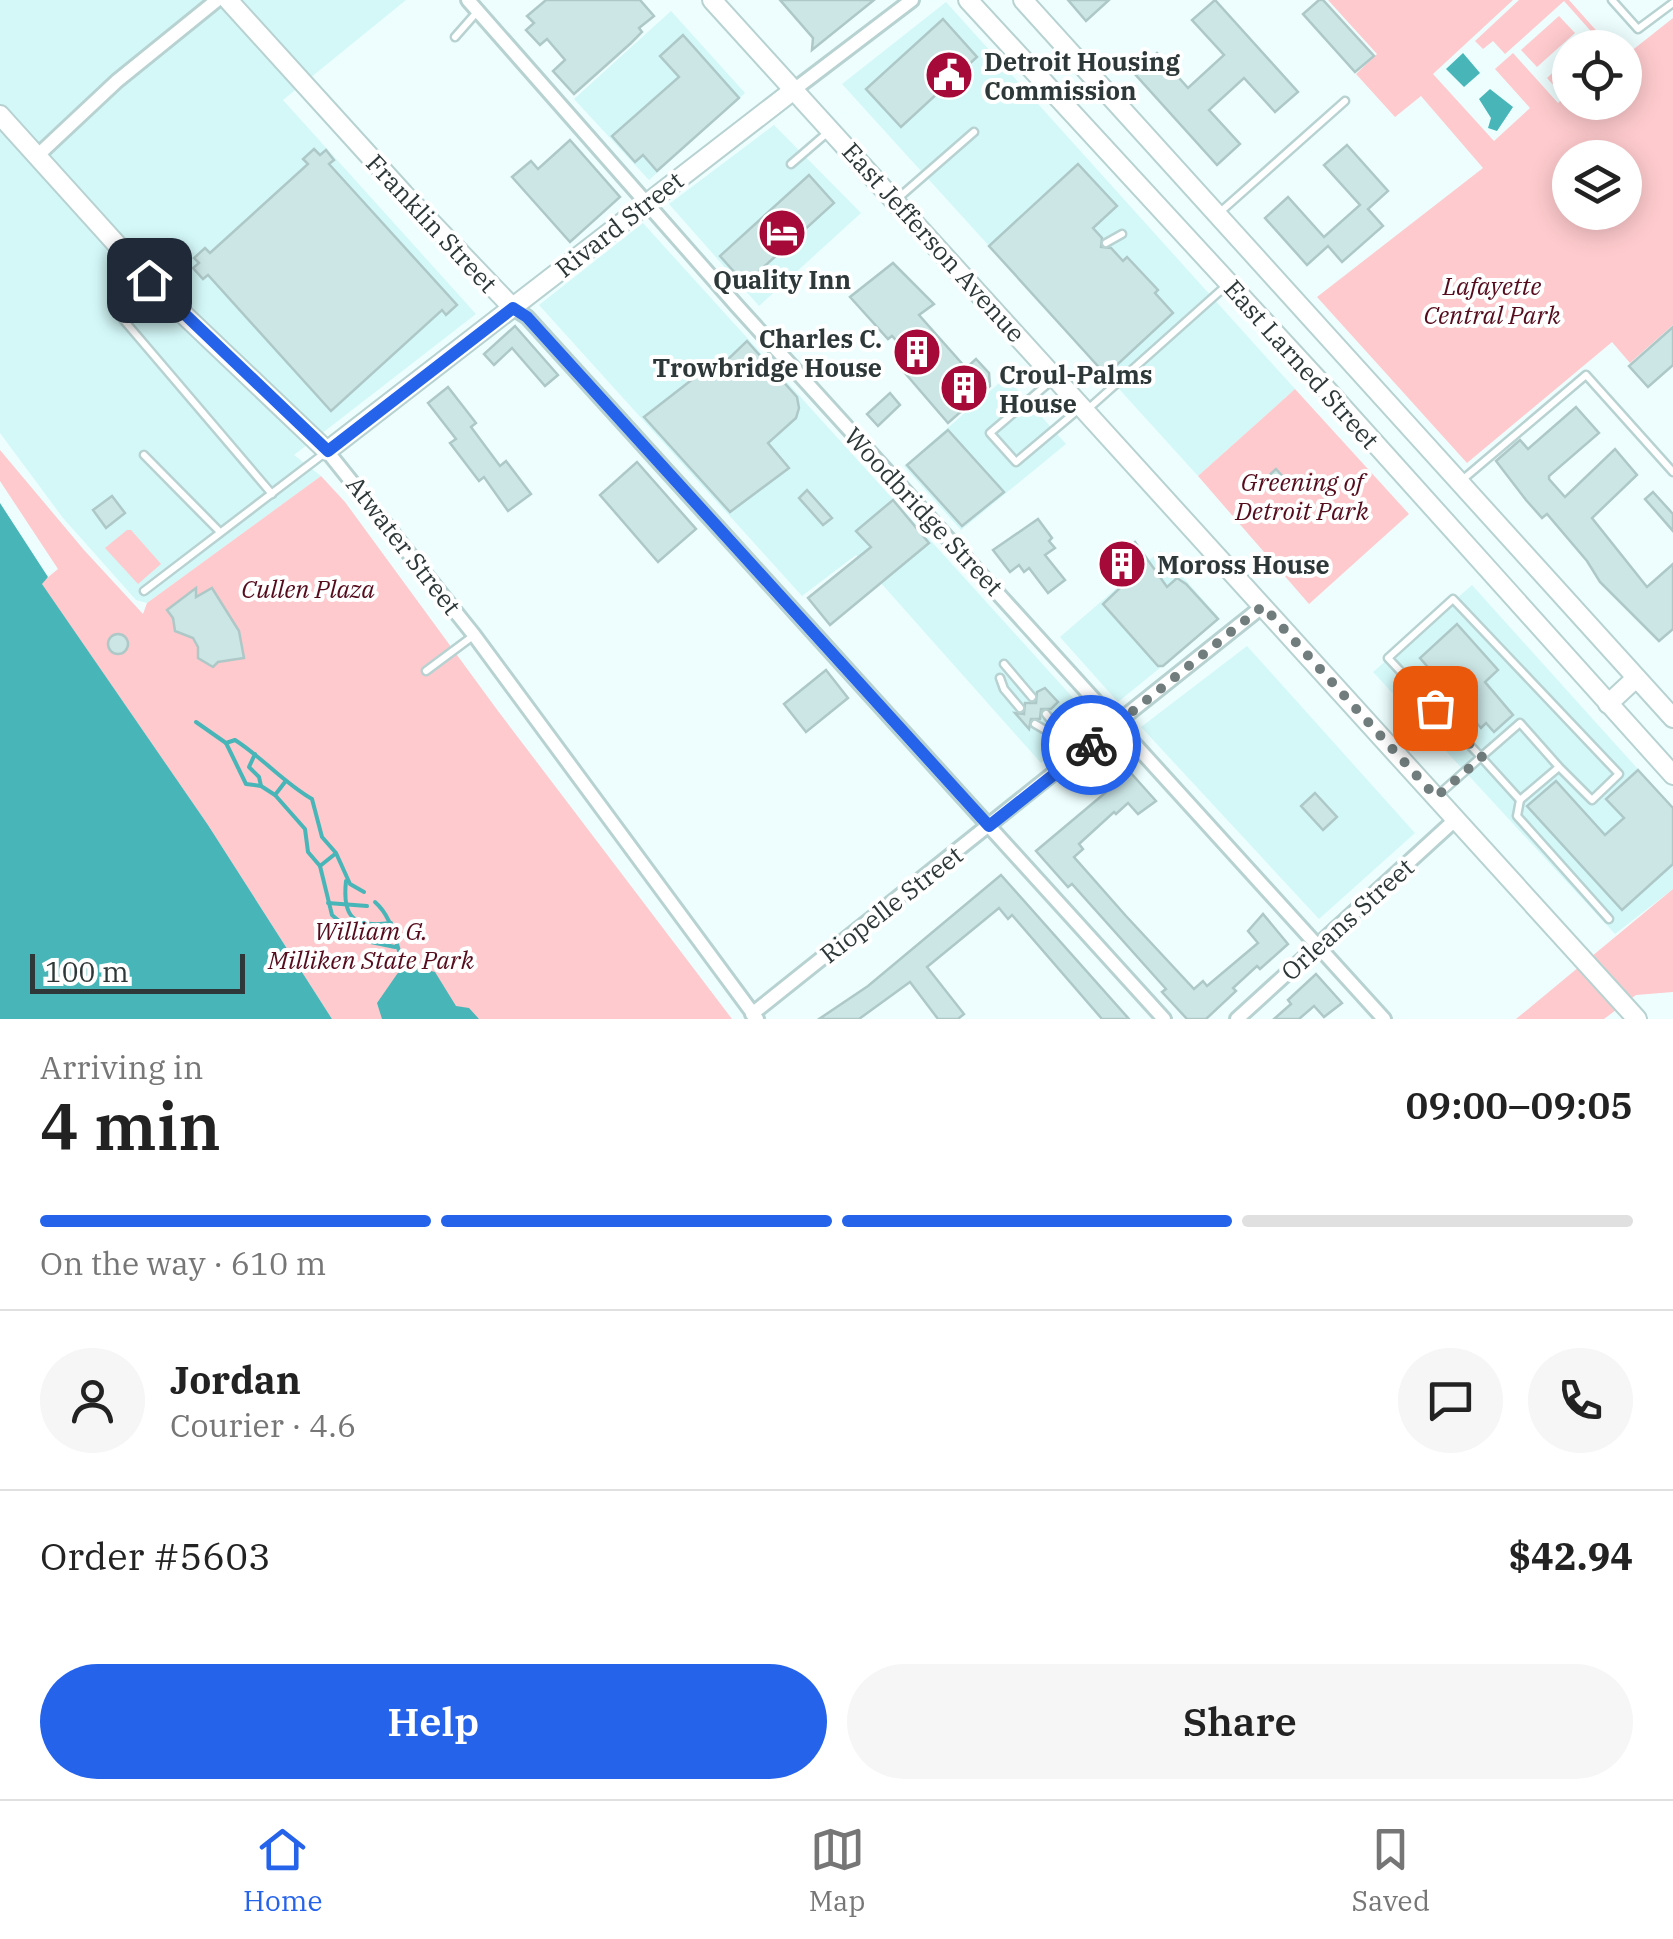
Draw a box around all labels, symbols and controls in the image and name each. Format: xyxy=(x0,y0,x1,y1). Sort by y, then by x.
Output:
map controls xyxy=(1552,30,1642,230)
button: locate xyxy=(1552,30,1642,120)
place label: Detroit Housing Commission xyxy=(984,45,1180,107)
public building icon: Detroit Housing Commission xyxy=(923,49,975,101)
street label: East Jefferson Avenue xyxy=(835,135,1033,349)
button: layers xyxy=(1552,140,1642,230)
street label: Franklin Street xyxy=(359,147,505,299)
street label: Rivard Street xyxy=(548,164,690,284)
hotel icon: Quality Inn xyxy=(756,207,808,259)
pin xyxy=(107,238,192,323)
icon: home xyxy=(122,253,177,308)
place label: Quality Inn xyxy=(713,263,851,296)
park label: Lafayette Central Park xyxy=(1423,269,1561,331)
street label: East Larned Street xyxy=(1217,272,1387,456)
place label: Charles C. Trowbridge House xyxy=(652,322,882,384)
building icon: Charles C. Trowbridge House xyxy=(891,326,943,378)
place label: Croul-Palms House xyxy=(999,358,1152,420)
building icon: Croul-Palms House xyxy=(938,362,990,414)
street label: Woodbridge Street xyxy=(837,420,1011,602)
park label: Greening of Detroit Park xyxy=(1234,465,1369,527)
street label: Atwater Street xyxy=(339,469,469,621)
building icon: Moross House xyxy=(1096,538,1148,590)
place label: Moross House xyxy=(1157,548,1330,581)
park label: Cullen Plaza xyxy=(241,572,375,605)
pin xyxy=(1393,666,1478,751)
icon: bag xyxy=(1408,681,1463,736)
courier xyxy=(1041,695,1141,795)
icon: bike xyxy=(1064,718,1119,773)
street label: Riopelle Street xyxy=(813,838,969,970)
street label: Orleans Street xyxy=(1274,850,1421,987)
park label: William G. Milliken State Park xyxy=(267,914,475,976)
scale bar xyxy=(30,949,245,994)
text: 100 m xyxy=(45,953,129,990)
text: Arriving in xyxy=(40,1046,203,1088)
text: 09:00–09:05 xyxy=(1406,1080,1633,1129)
text: 4 min xyxy=(40,1083,221,1168)
text: On the way · 610 m xyxy=(40,1242,326,1284)
button: person xyxy=(40,1348,145,1453)
button: chat xyxy=(1398,1348,1503,1453)
button: phone xyxy=(1528,1348,1633,1453)
text: Jordan xyxy=(170,1355,301,1404)
text: Courier · 4.6 xyxy=(170,1404,356,1446)
text: Order #5603 xyxy=(40,1531,271,1580)
text: $42.94 xyxy=(1508,1531,1633,1580)
button: Help xyxy=(40,1664,827,1779)
button: Share xyxy=(847,1664,1633,1779)
tab: Home xyxy=(243,1822,323,1919)
tab: Map xyxy=(809,1822,866,1919)
tab: Saved xyxy=(1352,1822,1430,1919)

